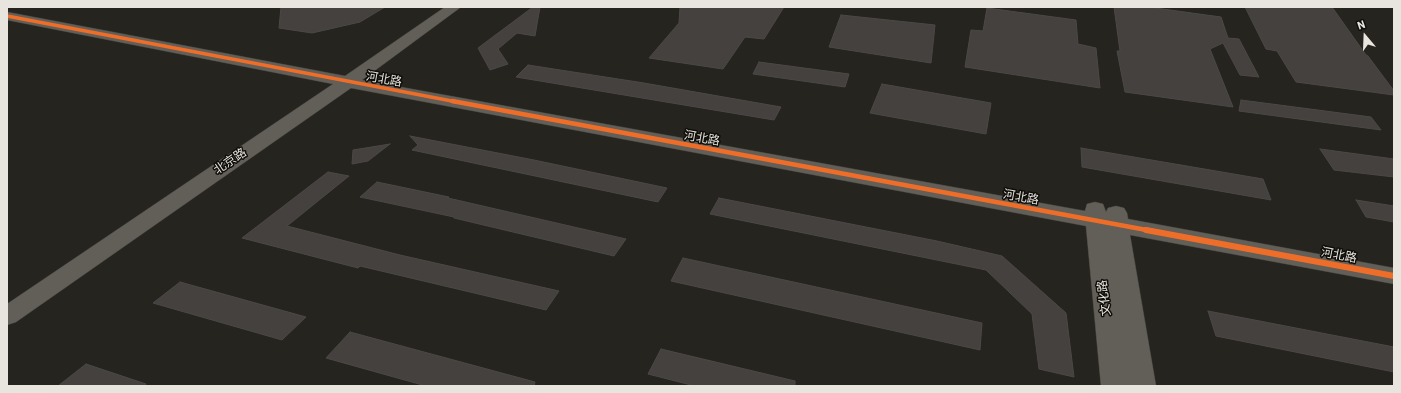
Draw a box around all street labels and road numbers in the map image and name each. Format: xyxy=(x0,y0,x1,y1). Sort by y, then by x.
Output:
street label: 河北路 xyxy=(365,69,403,89)
street label: 河北路 xyxy=(683,128,721,148)
street label: 北京路 xyxy=(211,145,249,177)
street label: 河北路 xyxy=(1002,187,1040,207)
street label: 河北路 xyxy=(1320,244,1358,266)
street label: 文化路 xyxy=(1095,279,1113,317)

